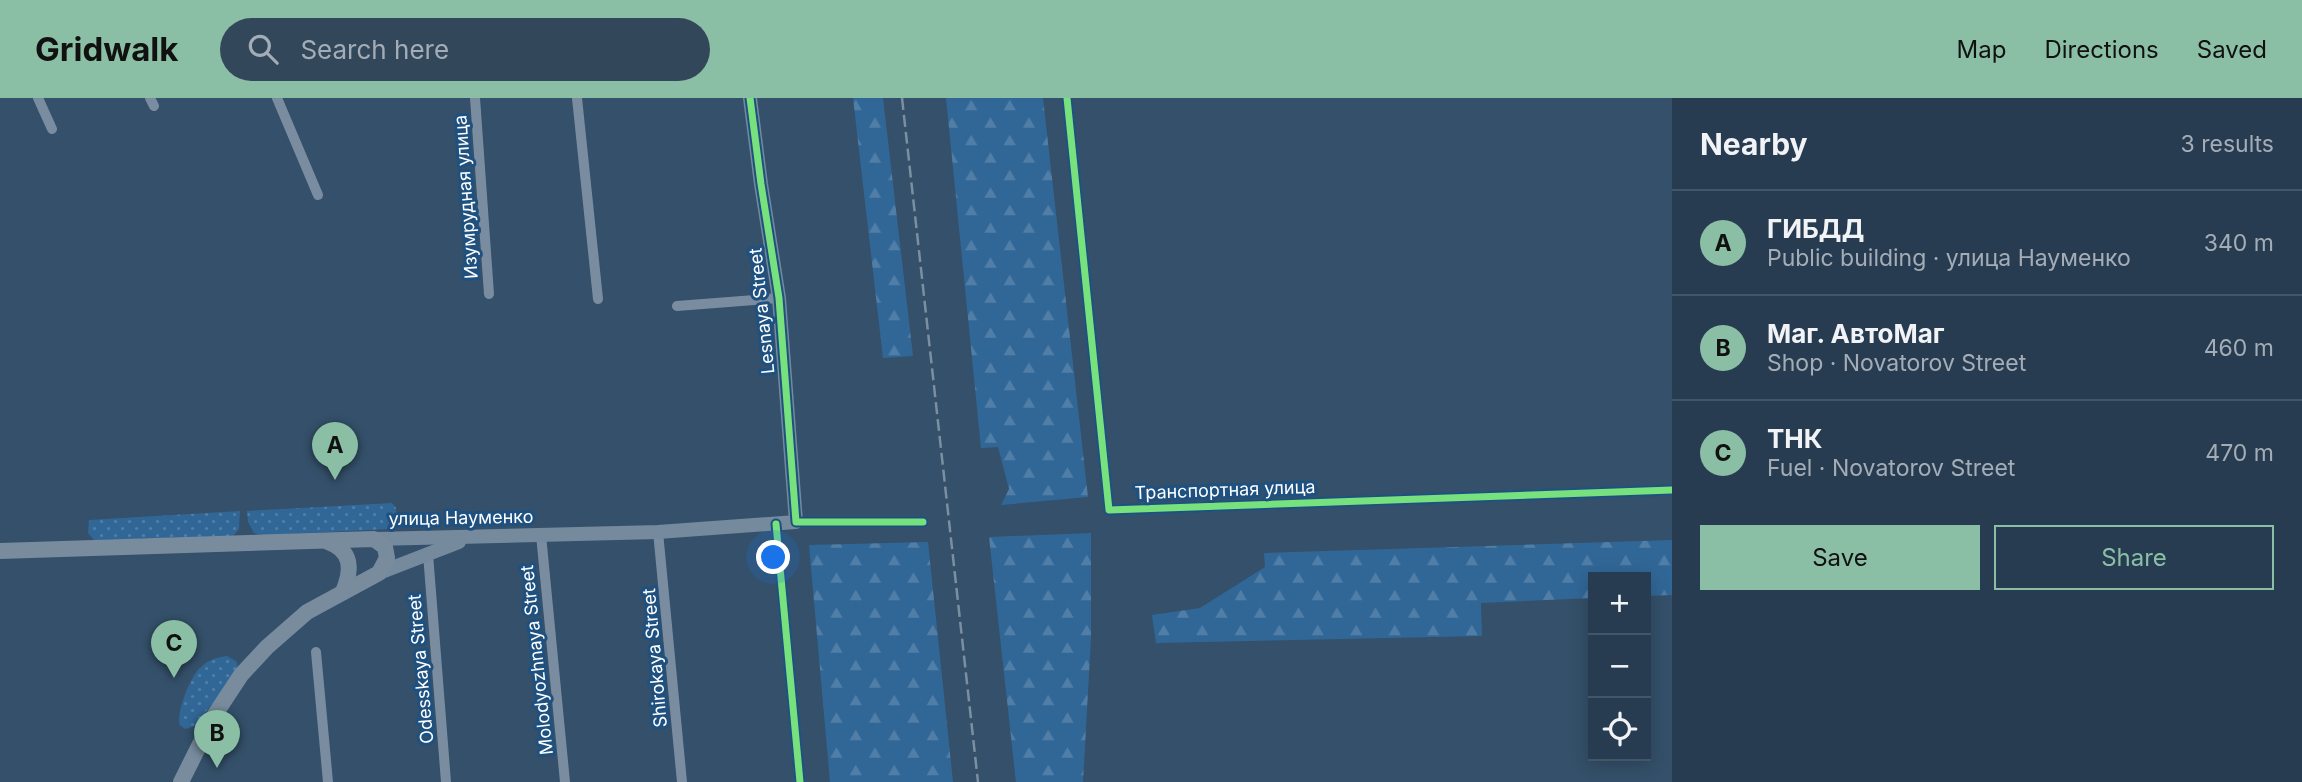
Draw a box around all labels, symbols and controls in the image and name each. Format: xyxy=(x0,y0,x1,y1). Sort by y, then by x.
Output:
search box xyxy=(220,18,710,81)
text: Gridwalk xyxy=(35,29,178,69)
icon: search xyxy=(244,30,282,68)
text: Search here xyxy=(300,34,449,65)
text: Map xyxy=(1957,35,2006,64)
text: Directions xyxy=(2044,35,2159,64)
text: Saved xyxy=(2197,35,2267,64)
street label: Изумрудная улица xyxy=(449,114,482,280)
text: Nearby xyxy=(1700,126,1808,162)
text: 3 results xyxy=(2181,130,2274,158)
text: ГИБДД xyxy=(1767,213,1864,244)
text: A xyxy=(1714,229,1732,257)
text: 340 m xyxy=(2204,229,2274,257)
text: Public building · улица Науменко xyxy=(1767,244,2131,272)
street label: Lesnaya Street xyxy=(744,247,779,375)
text: Маг. АвтоМаг xyxy=(1767,318,1945,349)
text: B xyxy=(1715,334,1731,362)
text: 460 m xyxy=(2204,334,2274,362)
text: Shop · Novatorov Street xyxy=(1767,349,2026,377)
pin: A xyxy=(312,422,358,480)
text: ТНК xyxy=(1767,423,1822,454)
text: C xyxy=(1714,439,1732,467)
text: 470 m xyxy=(2205,439,2274,467)
text: Fuel · Novatorov Street xyxy=(1767,454,2015,482)
street label: Транспортная улица xyxy=(1134,476,1316,503)
street label: улица Науменко xyxy=(388,506,534,529)
button: Save xyxy=(1700,525,1980,590)
button: Share xyxy=(1994,525,2274,590)
your location xyxy=(756,540,790,574)
street label: Molodyozhnaya Street xyxy=(516,564,557,756)
map controls xyxy=(1588,572,1651,761)
button: + xyxy=(1588,572,1651,635)
street label: Shirokaya Street xyxy=(638,588,671,728)
street label: Odesskaya Street xyxy=(403,593,437,745)
pin: C xyxy=(151,620,197,678)
button: − xyxy=(1588,635,1651,698)
button: locate xyxy=(1588,698,1651,761)
pin: B xyxy=(194,710,240,768)

